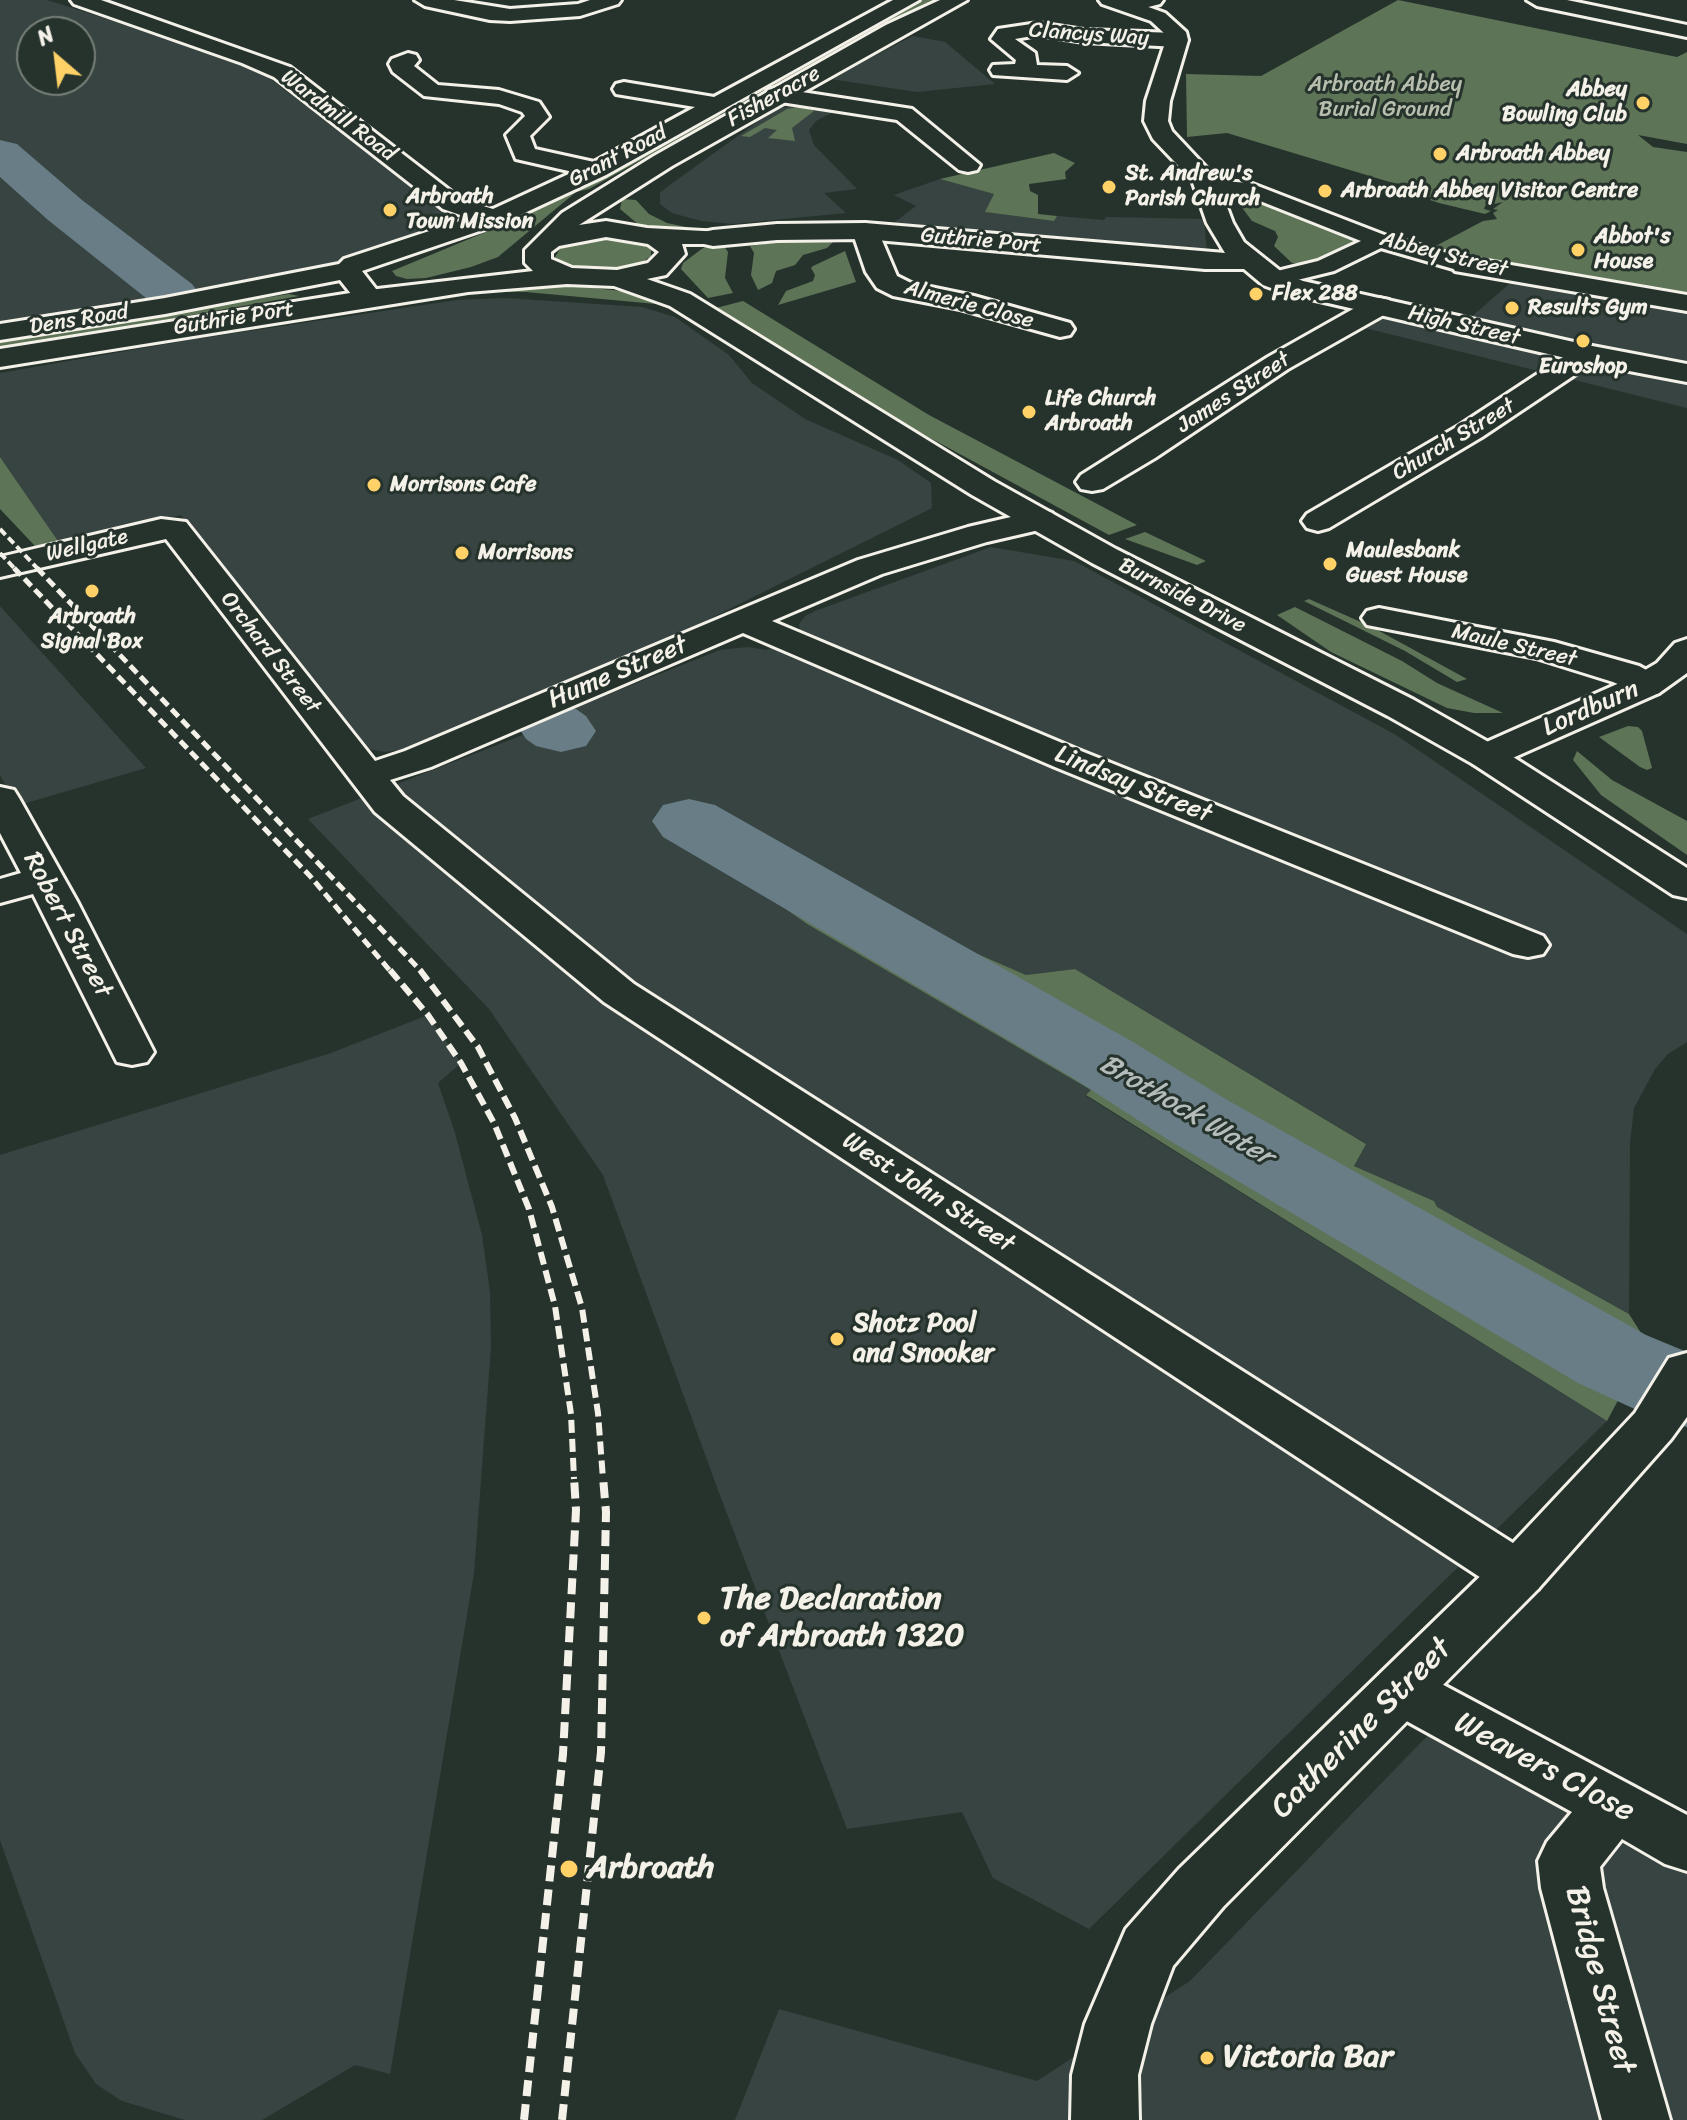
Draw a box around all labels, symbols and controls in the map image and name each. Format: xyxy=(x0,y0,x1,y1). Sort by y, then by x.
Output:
text: N xyxy=(30,15,61,57)
north arrow xyxy=(16,16,96,96)
street label: Clancys Way xyxy=(1028,18,1150,52)
street label: Fisheracre xyxy=(723,61,825,133)
street label: Wardmill Road xyxy=(275,64,401,168)
park label: Arbroath Abbey Burial Ground xyxy=(1308,72,1462,124)
place label: Abbey Bowling Club xyxy=(1502,77,1627,128)
marker: Abbey Bowling Club xyxy=(1634,94,1652,112)
street label: Grant Road xyxy=(564,120,672,194)
place label: Arbroath Abbey xyxy=(1456,141,1610,167)
marker: Arbroath Abbey xyxy=(1431,145,1449,163)
place label: St. Andrew's Parish Church xyxy=(1125,161,1260,212)
marker: St. Andrew's Parish Church xyxy=(1100,178,1118,196)
place label: Arbroath Abbey Visitor Centre xyxy=(1341,178,1638,204)
marker: Arbroath Abbey Visitor Centre xyxy=(1316,182,1334,200)
place label: Arbroath Town Mission xyxy=(406,184,533,236)
marker: Arbroath Town Mission xyxy=(381,201,399,219)
street label: Guthrie Port xyxy=(919,223,1043,259)
place label: Abbot's House xyxy=(1594,224,1671,276)
street label: Abbey Street xyxy=(1378,226,1510,284)
marker: Abbot's House xyxy=(1569,241,1587,259)
street label: Almerie Close xyxy=(901,275,1037,335)
place label: Flex 288 xyxy=(1272,281,1358,307)
marker: Flex 288 xyxy=(1247,285,1265,303)
place label: Results Gym xyxy=(1528,295,1648,321)
street label: Guthrie Port xyxy=(172,296,296,342)
street label: Dens Road xyxy=(28,299,130,341)
marker: Results Gym xyxy=(1503,299,1521,317)
street label: High Street xyxy=(1406,300,1522,352)
marker: Euroshop xyxy=(1574,332,1592,350)
street label: James Street xyxy=(1173,347,1295,439)
place label: Euroshop xyxy=(1539,354,1627,380)
place label: Life Church Arbroath xyxy=(1045,386,1157,438)
street label: Church Street xyxy=(1388,393,1520,487)
marker: Life Church Arbroath xyxy=(1020,403,1038,421)
place label: Morrisons Cafe xyxy=(390,472,537,498)
marker: Morrisons Cafe xyxy=(365,476,383,494)
street label: Wellgate xyxy=(44,524,130,568)
place label: Maulesbank Guest House xyxy=(1346,538,1468,590)
place label: Morrisons xyxy=(478,540,573,566)
marker: Morrisons xyxy=(453,544,471,562)
street label: Burnside Drive xyxy=(1114,553,1250,639)
marker: Maulesbank Guest House xyxy=(1321,555,1339,573)
marker: Arbroath Signal Box xyxy=(83,582,101,600)
street label: Orchard Street xyxy=(214,587,326,719)
place label: Arbroath Signal Box xyxy=(41,604,143,656)
street label: Maule Street xyxy=(1449,619,1579,673)
street label: Hume Street xyxy=(544,630,692,716)
street label: Lordburn xyxy=(1538,674,1644,744)
street label: Lindsay Street xyxy=(1050,739,1216,831)
street label: Robert Street xyxy=(16,847,118,1003)
water label: Brothock Water xyxy=(1093,1048,1279,1174)
street label: West John Street xyxy=(836,1126,1020,1260)
place label: Shotz Pool and Snooker xyxy=(853,1308,994,1370)
marker: Shotz Pool and Snooker xyxy=(828,1330,846,1348)
place label: The Declaration of Arbroath 1320 xyxy=(720,1581,964,1656)
marker: The Declaration of Arbroath 1320 xyxy=(695,1609,713,1627)
street label: Catherine Street xyxy=(1264,1631,1460,1827)
street label: Weavers Close xyxy=(1447,1704,1641,1832)
place label: Arbroath xyxy=(587,1850,714,1888)
marker: Arbroath xyxy=(558,1858,580,1880)
street label: Bridge Street xyxy=(1555,1882,1643,2078)
place label: Victoria Bar xyxy=(1223,2039,1393,2077)
marker: Victoria Bar xyxy=(1198,2049,1216,2067)

